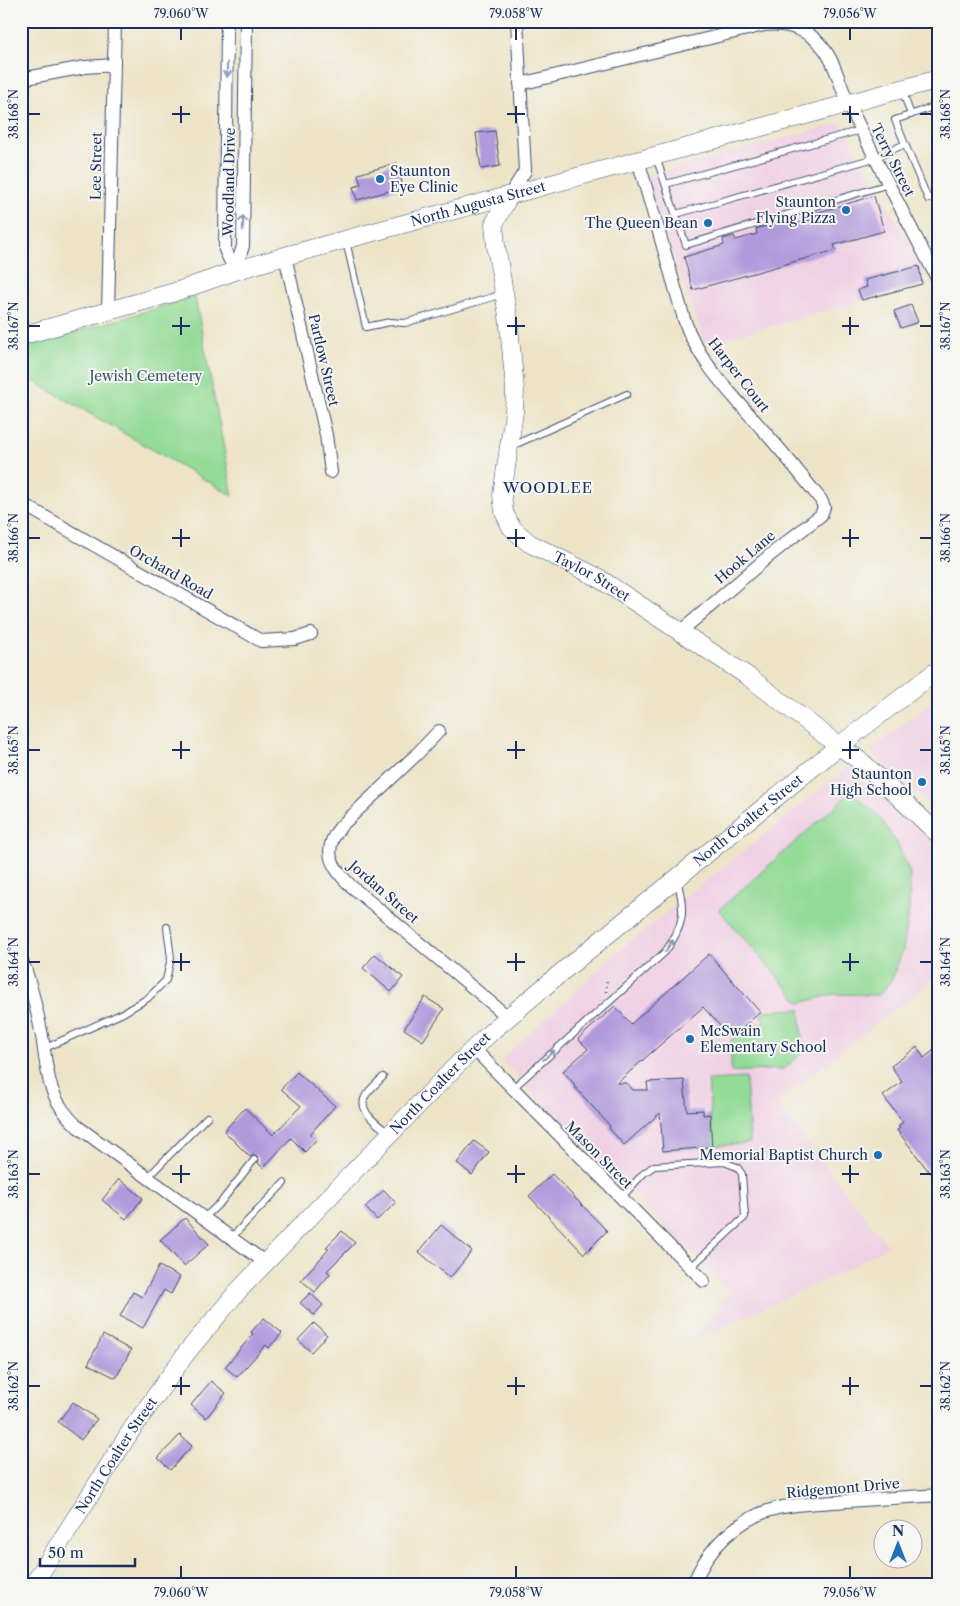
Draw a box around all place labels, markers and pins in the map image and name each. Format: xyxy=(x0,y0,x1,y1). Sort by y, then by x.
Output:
place label: Staunton Eye Clinic xyxy=(390,162,458,196)
marker: Staunton Eye Clinic xyxy=(374,173,386,185)
place label: Staunton Flying Pizza xyxy=(756,193,837,227)
marker: Staunton Flying Pizza xyxy=(840,204,852,216)
place label: The Queen Bean xyxy=(585,214,698,232)
marker: The Queen Bean xyxy=(702,217,714,229)
place label: Staunton High School xyxy=(830,765,912,799)
marker: Staunton High School xyxy=(916,776,928,788)
place label: McSwain Elementary School xyxy=(700,1022,826,1056)
marker: McSwain Elementary School xyxy=(684,1033,696,1045)
place label: Memorial Baptist Church xyxy=(700,1146,868,1164)
marker: Memorial Baptist Church xyxy=(872,1149,884,1161)

